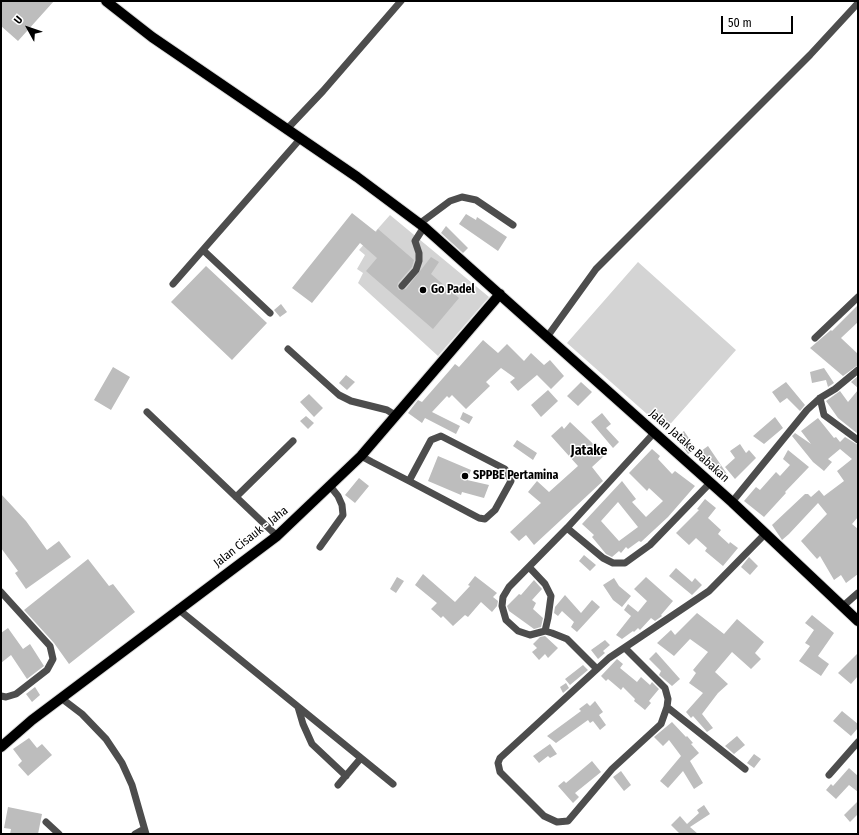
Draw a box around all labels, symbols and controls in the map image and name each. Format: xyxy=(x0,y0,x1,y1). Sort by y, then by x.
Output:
north arrow xyxy=(8,8,48,48)
scale bar xyxy=(723,8,795,34)
text: U xyxy=(11,13,25,27)
text: 50 m xyxy=(728,16,752,30)
place label: Go Padel xyxy=(431,283,475,297)
marker: Go Padel xyxy=(418,285,428,295)
street label: Jalan Jatake Babakan xyxy=(646,406,732,486)
district label: Jatake xyxy=(571,443,607,459)
place label: SPPBE Pertamina xyxy=(473,469,558,483)
marker: SPPBE Pertamina xyxy=(460,471,470,481)
street label: Jalan Cisauk - Jaha xyxy=(211,503,291,571)

